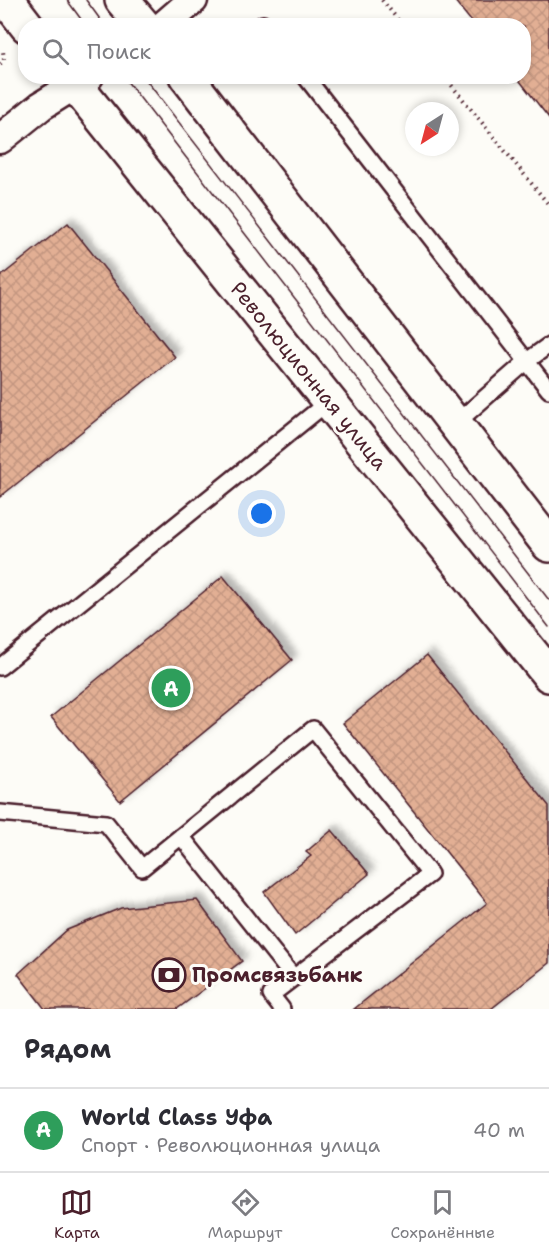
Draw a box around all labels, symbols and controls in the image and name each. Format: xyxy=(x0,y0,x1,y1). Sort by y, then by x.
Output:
search box xyxy=(18,18,531,84)
icon: search xyxy=(39,35,72,68)
text: Поиск xyxy=(87,37,151,66)
north arrow xyxy=(405,102,459,156)
street label: Революционная улица xyxy=(224,276,394,476)
your location xyxy=(247,499,276,528)
pin: A xyxy=(152,666,190,710)
bank icon: Промсвязьбанк xyxy=(151,957,187,993)
place label: Промсвязьбанк xyxy=(192,961,363,989)
text: Рядом xyxy=(24,1031,111,1066)
text: World Class Уфа xyxy=(81,1103,272,1132)
text: A xyxy=(36,1117,51,1143)
text: 40 m xyxy=(473,1117,525,1143)
text: Спорт · Революционная улица xyxy=(81,1132,380,1158)
tab: Карта xyxy=(54,1186,100,1243)
tab: Маршрут xyxy=(208,1186,282,1243)
tab: Сохранённые xyxy=(390,1186,495,1243)

